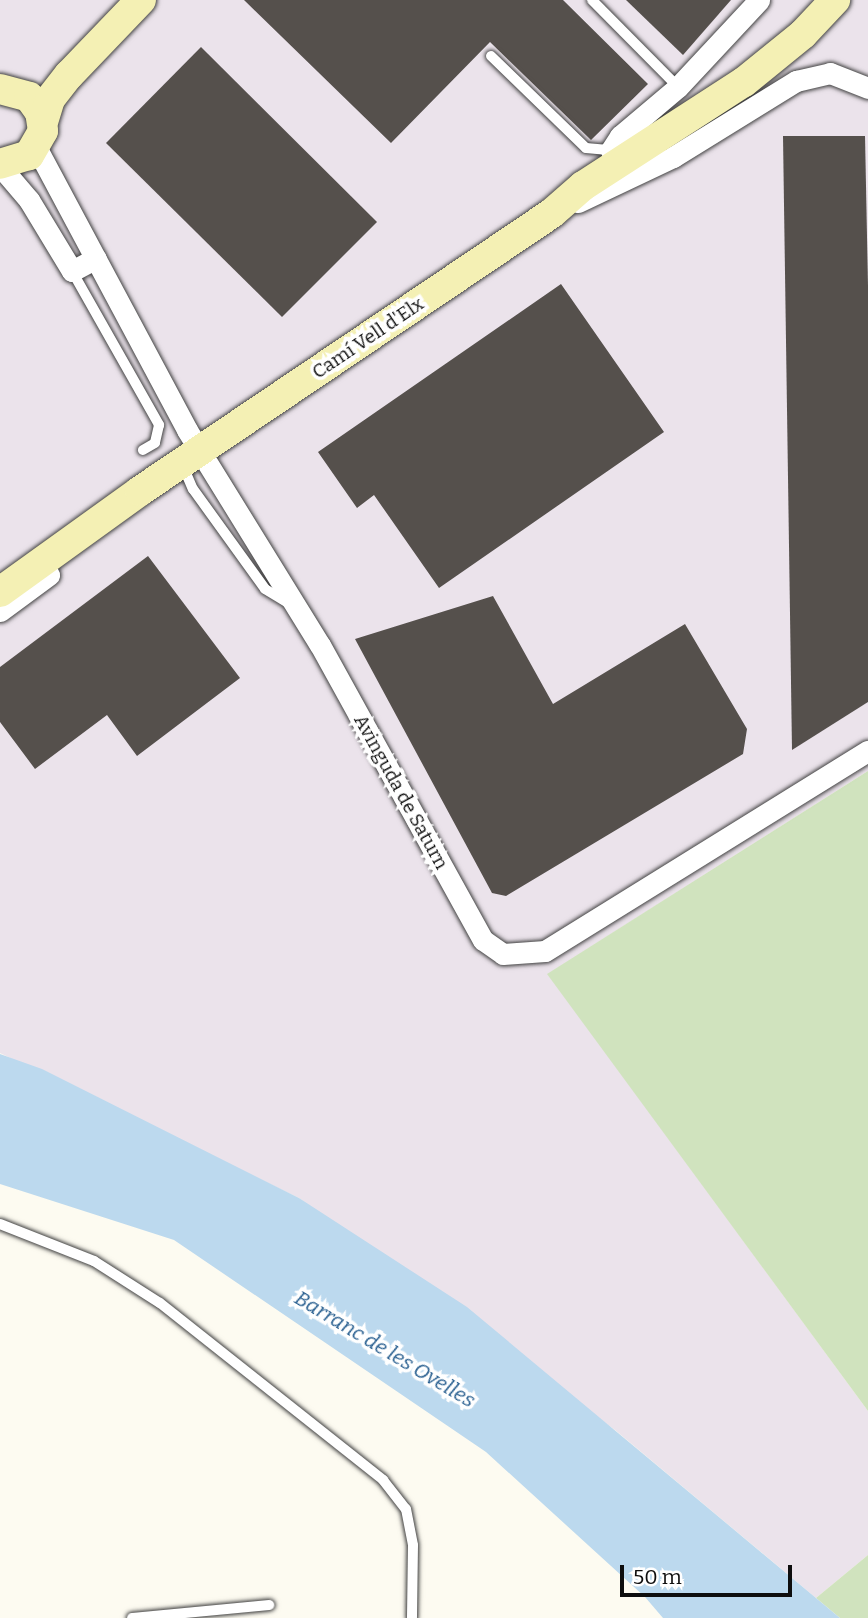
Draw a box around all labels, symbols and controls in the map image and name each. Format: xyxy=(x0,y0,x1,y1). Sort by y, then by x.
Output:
street label: Camí Vell d'Elx xyxy=(308,292,428,384)
street label: Avinguda de Saturn xyxy=(349,711,453,873)
water label: Barranc de les Ovelles xyxy=(290,1285,480,1413)
scale bar xyxy=(623,1552,794,1596)
text: 50 m xyxy=(633,1564,682,1590)

